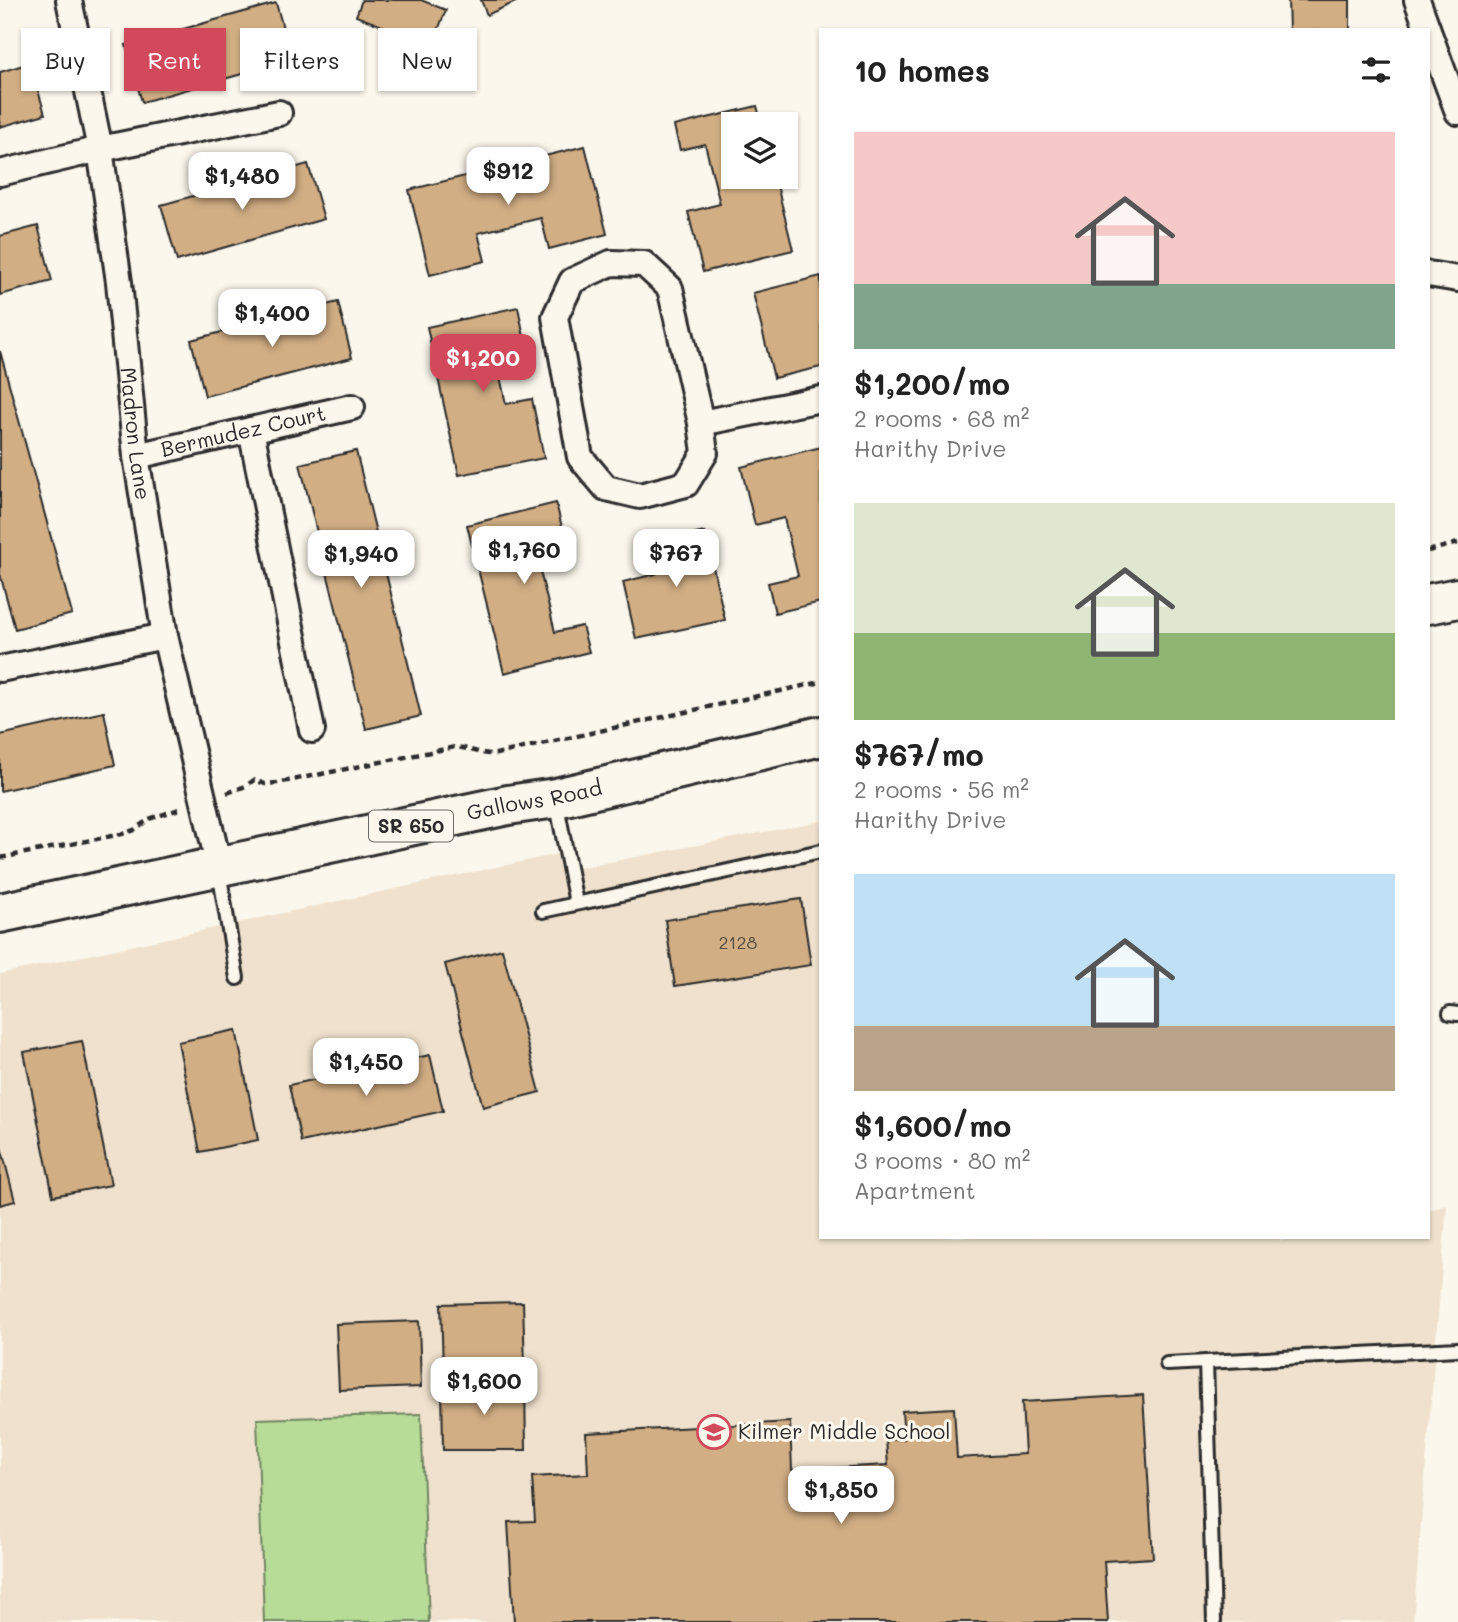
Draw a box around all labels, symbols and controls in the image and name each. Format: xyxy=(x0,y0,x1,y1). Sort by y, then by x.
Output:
chip: Buy xyxy=(21,28,110,91)
chip: Rent xyxy=(124,28,226,91)
chip: Filters xyxy=(240,28,364,91)
chip: New xyxy=(378,28,477,91)
text: 10 homes xyxy=(854,50,990,90)
icon: filters xyxy=(1357,51,1395,89)
map controls xyxy=(721,112,798,189)
button: layers xyxy=(721,112,798,189)
pin: $912 xyxy=(467,148,549,207)
pin: $1,480 xyxy=(185,152,299,212)
text: $912 xyxy=(482,155,534,185)
text: $1,480 xyxy=(204,160,280,190)
icon: home xyxy=(1062,178,1188,304)
pin: $1,400 xyxy=(215,290,329,349)
text: $1,400 xyxy=(234,297,310,327)
pin: $1,200 xyxy=(426,334,540,394)
text: $1,200 xyxy=(446,342,520,372)
text: $1,200/mo xyxy=(854,363,1010,403)
street label: Madron Lane xyxy=(115,366,158,502)
street label: Bermudez Court xyxy=(158,398,328,462)
text: 2 rooms · 68 m² xyxy=(854,403,1029,433)
text: Harithy Drive xyxy=(854,433,1007,463)
pin: $1,760 xyxy=(467,526,581,586)
pin: $1,940 xyxy=(304,530,418,590)
pin: $767 xyxy=(635,530,717,589)
text: $1,760 xyxy=(488,534,560,564)
text: $767 xyxy=(649,537,703,567)
text: $1,940 xyxy=(324,538,398,568)
icon: home xyxy=(1062,549,1188,675)
text: $767/mo xyxy=(854,734,984,774)
street label: Gallows Road xyxy=(464,773,604,825)
text: 2 rooms · 56 m² xyxy=(854,774,1029,804)
text: Harithy Drive xyxy=(854,804,1007,834)
road number: SR 650 xyxy=(369,810,453,842)
icon: home xyxy=(1062,920,1188,1046)
house number: 2128 xyxy=(719,930,758,954)
pin: $1,450 xyxy=(309,1038,423,1098)
text: $1,450 xyxy=(329,1046,403,1076)
text: $1,600/mo xyxy=(854,1105,1011,1145)
text: 3 rooms · 80 m² xyxy=(854,1145,1030,1175)
text: Apartment xyxy=(854,1175,976,1205)
pin: $1,600 xyxy=(427,1358,541,1417)
text: $1,600 xyxy=(447,1365,521,1395)
school or university icon: Kilmer Middle School xyxy=(695,1413,733,1451)
place label: Kilmer Middle School xyxy=(738,1417,950,1444)
pin: $1,850 xyxy=(784,1466,898,1526)
text: $1,850 xyxy=(804,1474,878,1504)

